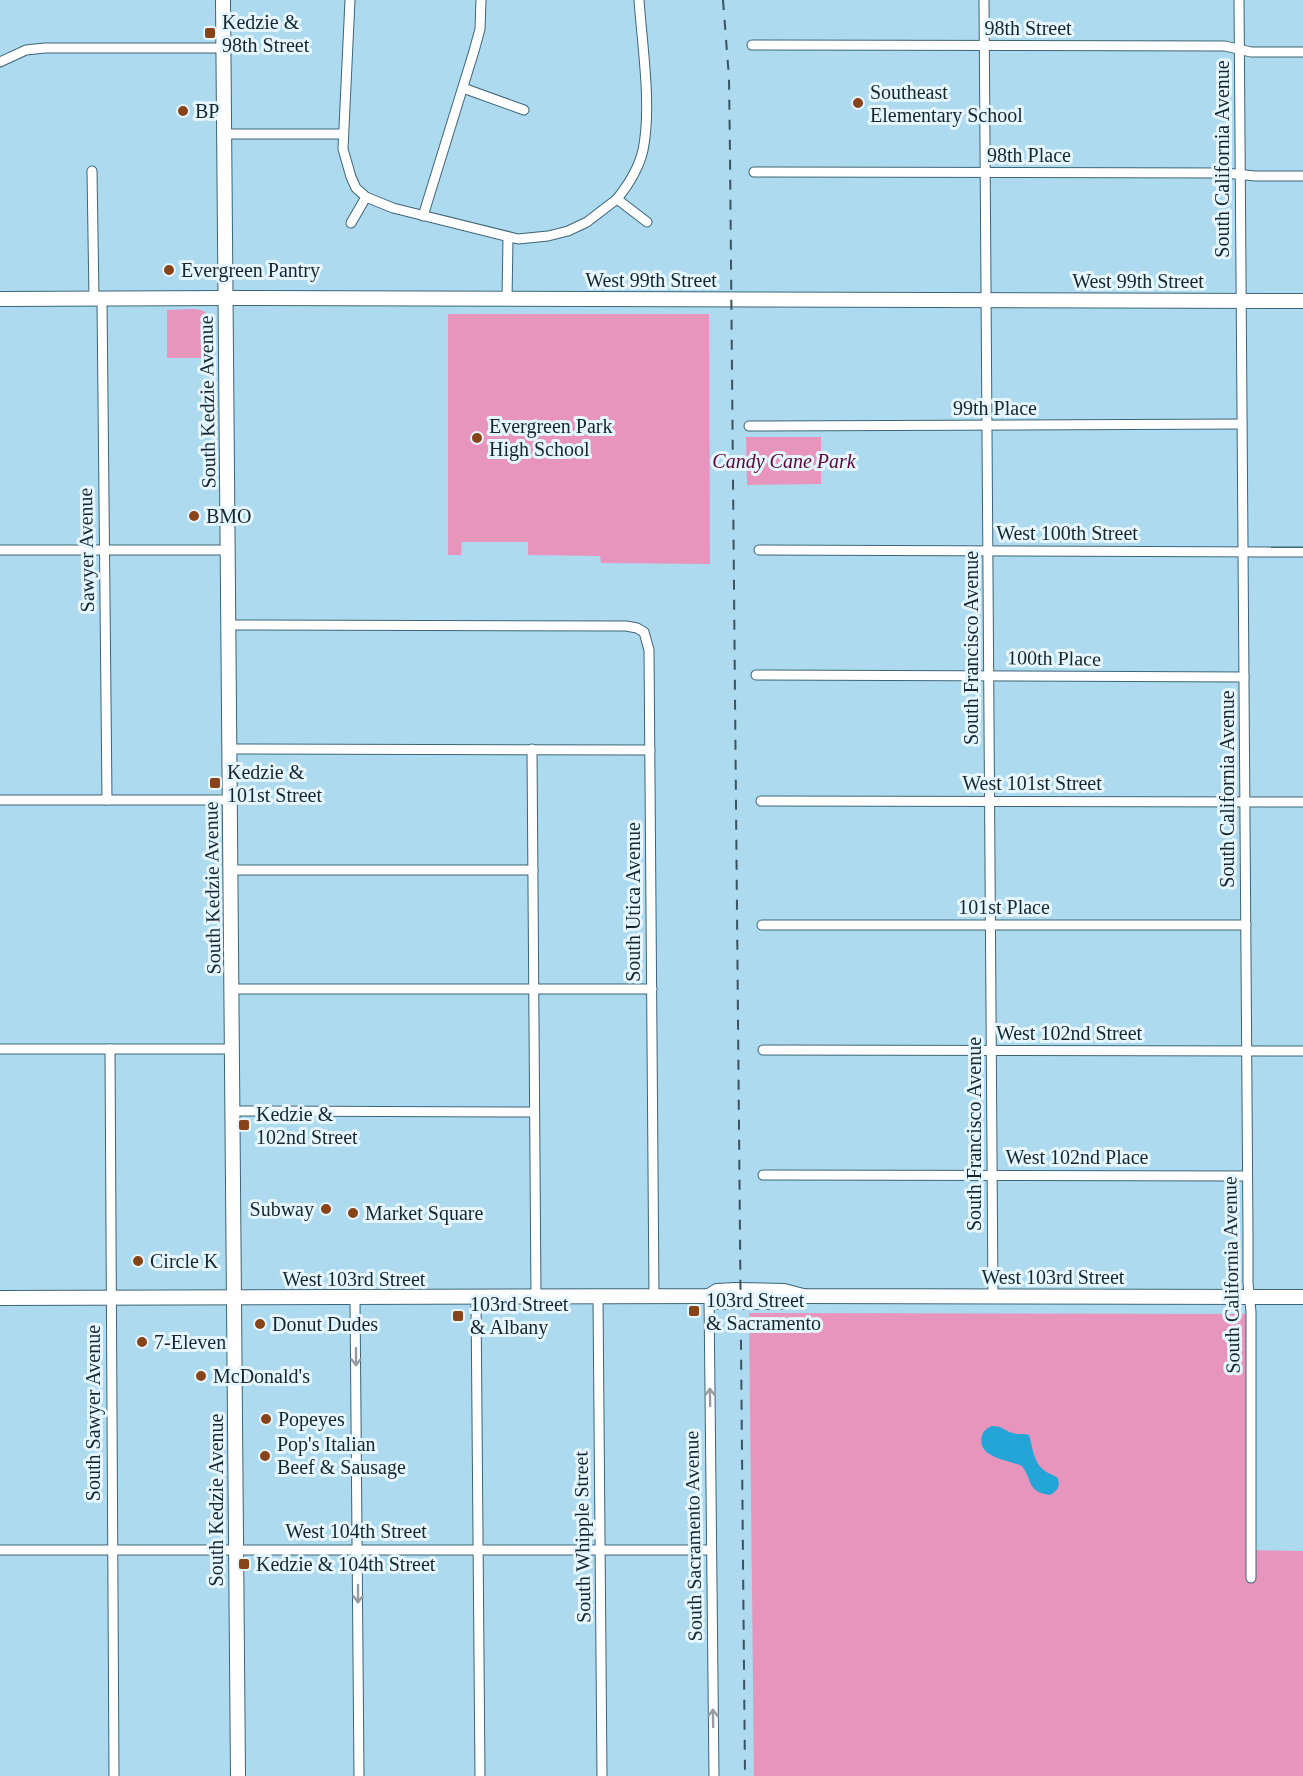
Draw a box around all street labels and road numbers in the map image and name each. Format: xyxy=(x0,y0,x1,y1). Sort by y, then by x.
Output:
street label: 98th Street xyxy=(984,17,1072,39)
street label: South California Avenue xyxy=(1211,60,1233,258)
street label: 98th Place xyxy=(987,144,1071,166)
street label: West 99th Street xyxy=(585,269,717,291)
street label: West 99th Street xyxy=(1072,270,1204,292)
street label: South Kedzie Avenue xyxy=(194,315,220,489)
street label: 99th Place xyxy=(953,397,1037,419)
street label: Sawyer Avenue xyxy=(74,487,99,612)
street label: West 100th Street xyxy=(996,522,1138,544)
street label: South Francisco Avenue xyxy=(960,551,982,745)
street label: 100th Place xyxy=(1007,646,1101,670)
street label: South California Avenue xyxy=(1216,690,1238,888)
street label: West 101st Street xyxy=(962,772,1102,794)
street label: South Kedzie Avenue xyxy=(199,801,225,975)
street label: South Utica Avenue xyxy=(622,822,644,982)
street label: 101st Place xyxy=(958,896,1050,918)
street label: West 102nd Street xyxy=(996,1022,1143,1044)
street label: South Francisco Avenue xyxy=(963,1037,985,1231)
street label: West 102nd Place xyxy=(1006,1146,1149,1168)
street label: South California Avenue xyxy=(1218,1176,1244,1374)
street label: West 103rd Street xyxy=(982,1266,1125,1288)
street label: West 103rd Street xyxy=(283,1268,426,1290)
street label: South Sawyer Avenue xyxy=(82,1325,105,1501)
street label: South Kedzie Avenue xyxy=(205,1413,227,1586)
street label: South Sacramento Avenue xyxy=(680,1430,706,1642)
street label: South Whipple Street xyxy=(569,1450,595,1623)
street label: West 104th Street xyxy=(285,1520,427,1542)

